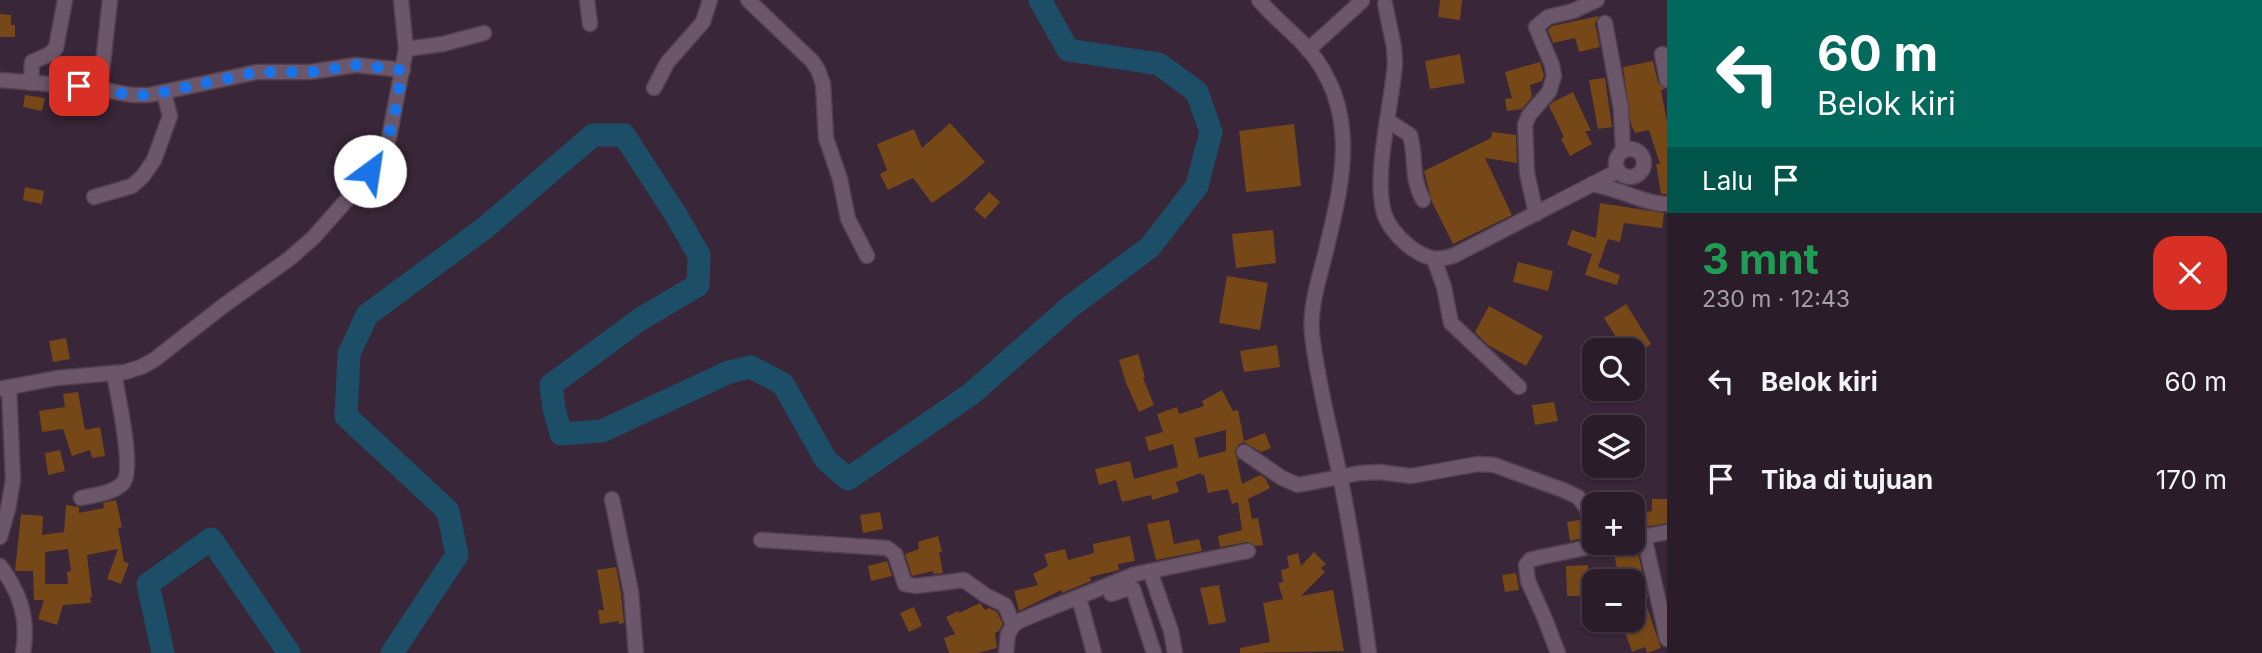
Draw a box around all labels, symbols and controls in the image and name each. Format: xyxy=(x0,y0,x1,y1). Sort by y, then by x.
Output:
text: 60 m xyxy=(1817,24,1938,83)
icon: left xyxy=(1702,28,1793,119)
pin xyxy=(49,56,109,116)
icon: arrive xyxy=(60,67,98,105)
text: Belok kiri xyxy=(1817,84,1956,123)
position arrow xyxy=(333,134,407,208)
icon: arrive xyxy=(1767,161,1805,199)
text: Lalu xyxy=(1702,165,1753,196)
text: 3 mnt xyxy=(1702,233,1819,284)
button: close xyxy=(2153,236,2227,310)
text: 230 m · 12:43 xyxy=(1702,285,1850,313)
map controls xyxy=(1582,338,1645,632)
button: search xyxy=(1582,338,1645,401)
icon: left xyxy=(1702,362,1740,400)
text: Belok kiri xyxy=(1761,366,1878,397)
text: 60 m xyxy=(2164,366,2227,397)
button: layers xyxy=(1582,415,1645,478)
icon: arrive xyxy=(1702,460,1740,498)
text: Tiba di tujuan xyxy=(1761,464,1933,495)
text: 170 m xyxy=(2156,464,2227,495)
button: + xyxy=(1582,492,1645,555)
button: − xyxy=(1582,569,1645,632)

